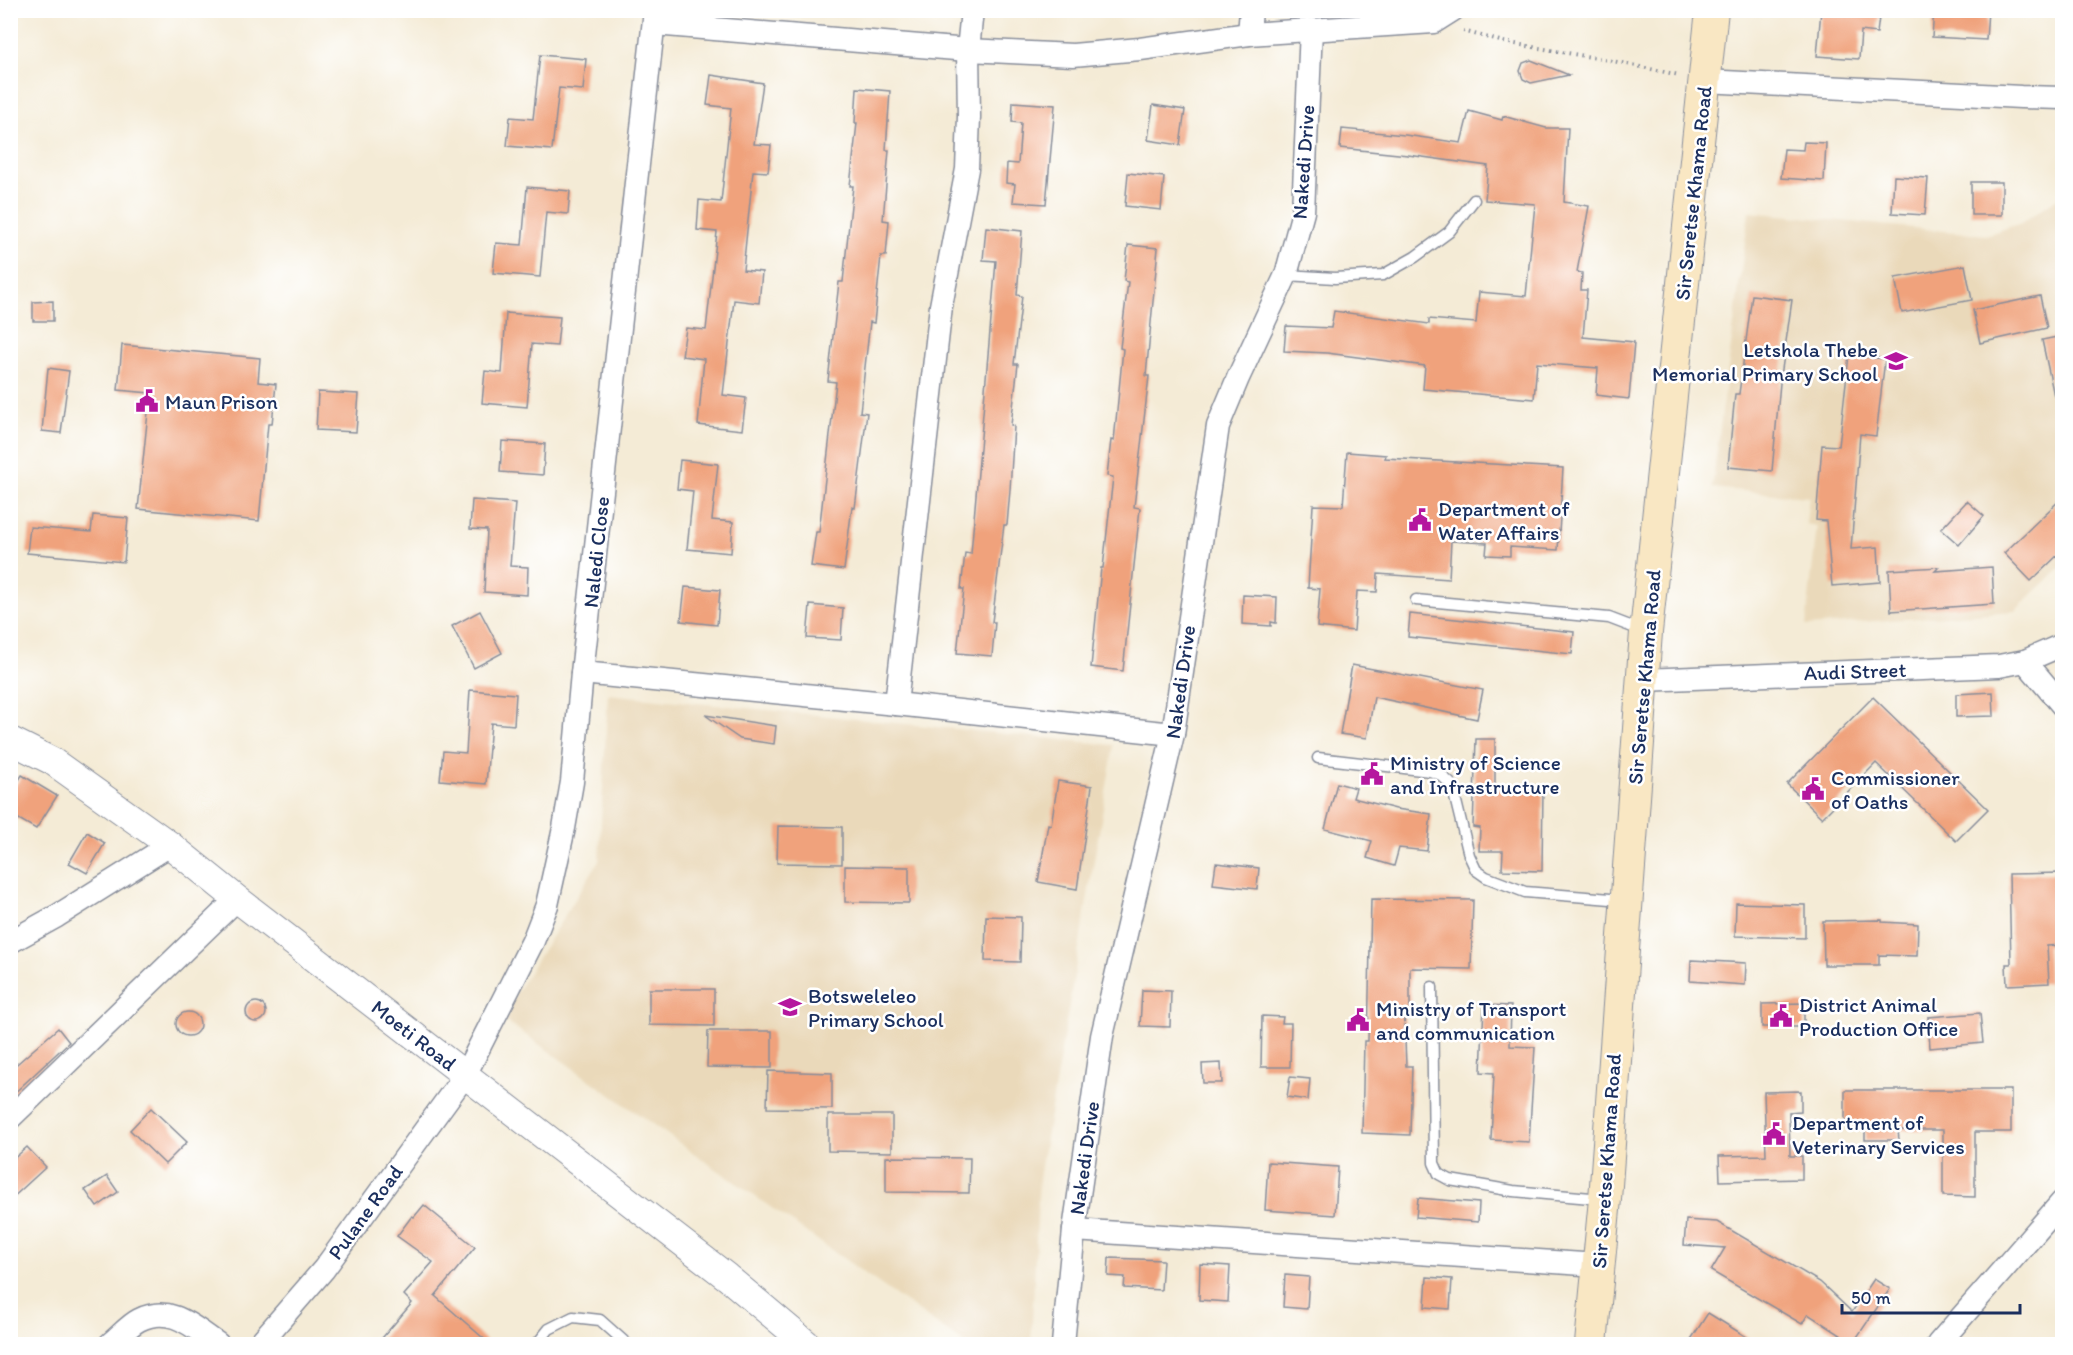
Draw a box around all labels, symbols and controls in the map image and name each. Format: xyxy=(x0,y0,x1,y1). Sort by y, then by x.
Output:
street label: Sir Seretse Khama Road xyxy=(1669,84,1717,301)
street label: Nakedi Drive xyxy=(1287,104,1319,220)
place label: Letshola Thebe Memorial Primary School xyxy=(1652,337,1878,386)
school or university icon: Letshola Thebe Memorial Primary School xyxy=(1883,348,1909,374)
public building icon: Maun Prison xyxy=(134,388,160,414)
place label: Maun Prison xyxy=(165,389,278,414)
street label: Naledi Close xyxy=(578,495,614,609)
place label: Department of Water Affairs xyxy=(1438,496,1569,545)
public building icon: Department of Water Affairs xyxy=(1407,507,1433,533)
street label: Sir Seretse Khama Road xyxy=(1622,568,1666,785)
street label: Nakedi Drive xyxy=(1160,624,1200,740)
street label: Audi Street xyxy=(1803,657,1907,685)
place label: Ministry of Science and Infrastructure xyxy=(1390,750,1561,799)
public building icon: Ministry of Science and Infrastructure xyxy=(1359,761,1385,787)
place label: Commissioner of Oaths xyxy=(1831,765,1960,814)
public building icon: Commissioner of Oaths xyxy=(1800,776,1826,802)
place label: Botsweleleo Primary School xyxy=(808,983,944,1032)
place label: District Animal Production Office xyxy=(1799,992,1958,1041)
street label: Moeti Road xyxy=(367,994,461,1076)
school or university icon: Botsweleleo Primary School xyxy=(777,994,803,1020)
place label: Ministry of Transport and communication xyxy=(1376,996,1567,1045)
public building icon: District Animal Production Office xyxy=(1768,1003,1794,1029)
public building icon: Ministry of Transport and communication xyxy=(1345,1007,1371,1033)
street label: Sir Seretse Khama Road xyxy=(1586,1052,1626,1269)
street label: Nakedi Drive xyxy=(1064,1100,1104,1216)
place label: Department of Veterinary Services xyxy=(1792,1110,1965,1159)
public building icon: Department of Veterinary Services xyxy=(1761,1121,1787,1147)
street label: Pulane Road xyxy=(322,1159,408,1264)
scale bar xyxy=(1842,1277,2020,1315)
text: 50 m xyxy=(1851,1287,1891,1309)

